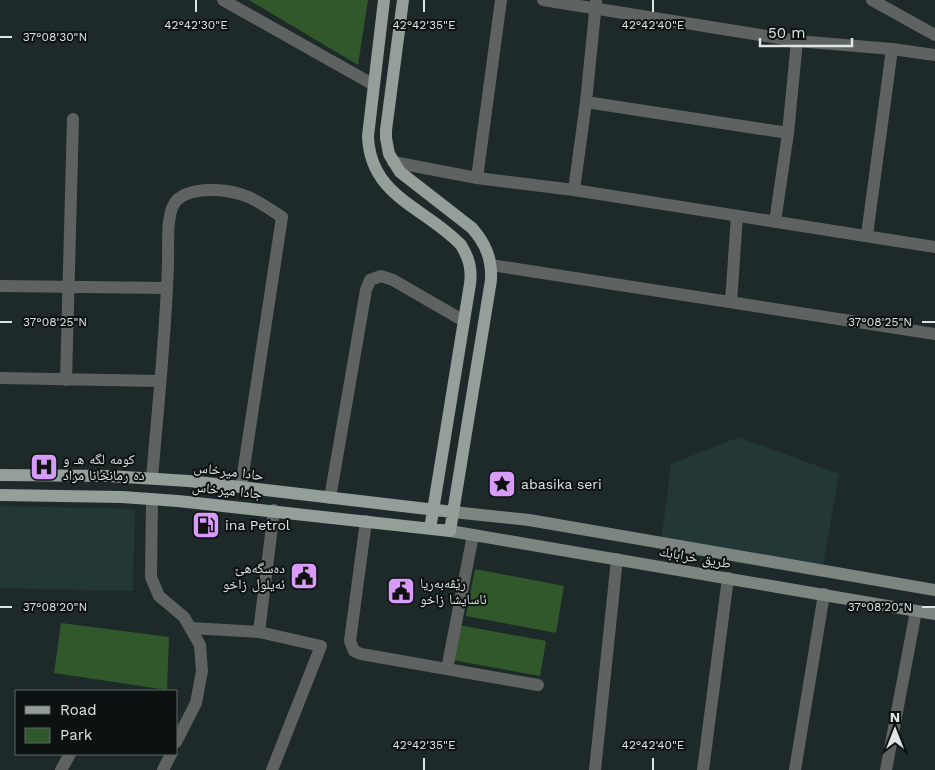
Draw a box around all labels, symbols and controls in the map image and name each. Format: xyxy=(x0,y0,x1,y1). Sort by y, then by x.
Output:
scale bar xyxy=(760,15,852,47)
text: 42°42'30"E xyxy=(164,18,228,32)
text: 42°42'35"E xyxy=(392,18,456,32)
text: 42°42'40"E xyxy=(622,18,685,32)
text: 50 m xyxy=(768,24,805,42)
text: 37°08'30"N xyxy=(23,30,87,44)
text: 37°08'25"N xyxy=(23,315,87,329)
text: 37°08'25"N xyxy=(848,315,912,329)
place label: كومه لگه هـ و ده رمانخانا مراد xyxy=(63,451,145,484)
hospital icon: كومه لگه هـ و ده رمانخانا مراد xyxy=(29,452,59,482)
street label: حادا ميرخاس xyxy=(193,459,265,484)
place icon: abasika seri xyxy=(487,469,517,499)
place label: abasika seri xyxy=(521,476,602,492)
street label: جادا ميرخاس xyxy=(191,478,263,503)
fuel station icon: ina Petrol xyxy=(191,510,221,540)
place label: ina Petrol xyxy=(225,517,291,533)
street label: طريق خرابابك xyxy=(657,543,732,573)
place label: ده‌سگه‌هێ ئه‌يلول زاخو xyxy=(223,560,285,593)
public building icon: ده‌سگه‌هێ ئه‌يلول زاخو xyxy=(289,561,319,591)
place label: رێڤه‌به‌ريا ئاسايشا زاخو xyxy=(420,575,487,608)
public building icon: رێڤه‌به‌ريا ئاسايشا زاخو xyxy=(386,576,416,606)
text: 37°08'20"N xyxy=(23,600,87,614)
text: 37°08'20"N xyxy=(848,600,912,614)
legend xyxy=(15,690,178,755)
text: Road xyxy=(60,701,97,719)
north arrow xyxy=(870,705,920,755)
text: N xyxy=(890,709,900,725)
text: Park xyxy=(60,726,93,744)
text: 42°42'35"E xyxy=(392,738,456,752)
text: 42°42'40"E xyxy=(622,738,685,752)

